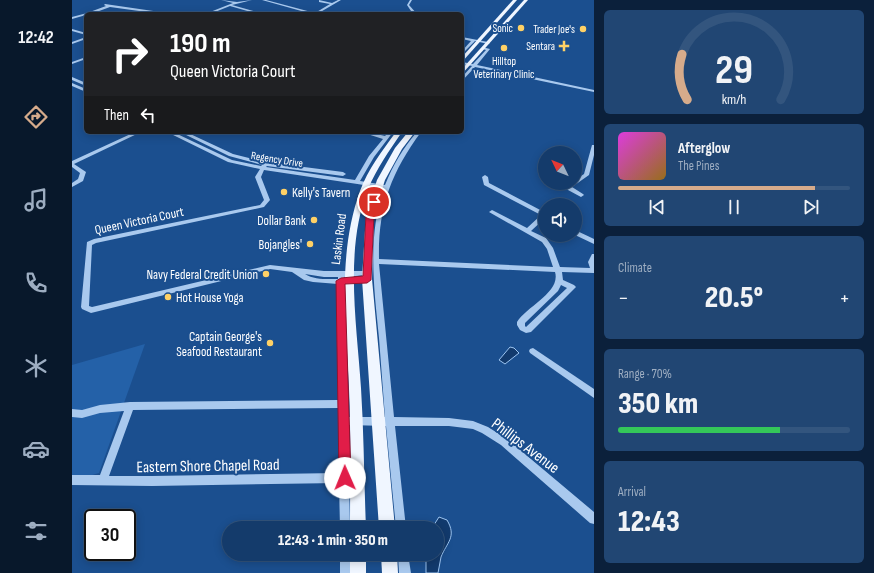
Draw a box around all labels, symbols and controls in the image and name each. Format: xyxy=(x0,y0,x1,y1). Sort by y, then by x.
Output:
place label: Sonic xyxy=(493,22,513,35)
marker: Sonic xyxy=(516,23,526,33)
place label: Trader Joe's xyxy=(533,23,575,36)
marker: Trader Joe's xyxy=(578,24,588,34)
text: 12:42 xyxy=(18,27,54,48)
text: 190 m xyxy=(170,27,231,60)
icon: right xyxy=(104,28,156,80)
place label: Sentara xyxy=(526,40,555,53)
marker: Sentara xyxy=(558,40,570,52)
marker: Hilltop Veterinary Clinic xyxy=(499,43,509,53)
text: 29 xyxy=(715,46,753,95)
place label: Hilltop Veterinary Clinic xyxy=(474,55,534,81)
text: Queen Victoria Court xyxy=(170,61,296,82)
text: km/h xyxy=(722,91,746,108)
icon: directions xyxy=(22,103,50,131)
icon: left xyxy=(137,104,159,126)
text: Then xyxy=(104,106,129,125)
text: Afterglow xyxy=(678,139,730,158)
north arrow xyxy=(538,146,582,190)
map controls xyxy=(538,146,582,242)
street label: Regency Drive xyxy=(250,149,304,170)
text: The Pines xyxy=(678,158,719,174)
place label: Kelly's Tavern xyxy=(292,185,350,201)
pin xyxy=(357,185,391,219)
icon: music xyxy=(22,186,50,214)
marker: Kelly's Tavern xyxy=(279,187,289,197)
icon: arrive xyxy=(363,191,385,213)
icon: previous xyxy=(646,196,668,218)
icon: pause xyxy=(723,196,745,218)
icon: next xyxy=(800,196,822,218)
button: sound xyxy=(538,198,582,242)
street label: Queen Victoria Court xyxy=(93,204,185,238)
place label: Dollar Bank xyxy=(257,213,306,229)
street label: Laskin Road xyxy=(328,213,350,265)
marker: Dollar Bank xyxy=(309,215,319,225)
place label: Bojangles' xyxy=(258,237,302,253)
marker: Bojangles' xyxy=(305,239,315,249)
text: Climate xyxy=(618,260,652,276)
place label: Navy Federal Credit Union xyxy=(146,267,258,283)
icon: phone xyxy=(22,269,50,297)
marker: Navy Federal Credit Union xyxy=(261,269,271,279)
text: 20.5° xyxy=(705,280,763,316)
text: − xyxy=(618,285,629,312)
text: + xyxy=(839,285,850,312)
place label: Hot House Yoga xyxy=(176,290,244,306)
marker: Hot House Yoga xyxy=(163,292,173,302)
place label: Captain George's Seafood Restaurant xyxy=(176,329,262,360)
marker: Captain George's Seafood Restaurant xyxy=(265,338,275,348)
icon: climate xyxy=(22,352,50,380)
text: Range · 70% xyxy=(618,366,672,382)
text: 350 km xyxy=(618,386,698,422)
street label: Phillips Avenue xyxy=(487,415,563,478)
icon: car xyxy=(22,435,50,463)
street label: Eastern Shore Chapel Road xyxy=(136,456,280,477)
position arrow xyxy=(324,457,366,499)
text: Arrival xyxy=(618,484,646,500)
text: 12:43 xyxy=(618,504,680,540)
speed limit sign: 30 xyxy=(84,509,136,561)
icon: filters xyxy=(22,517,50,545)
text: 12:43 · 1 min · 350 m xyxy=(278,531,388,550)

